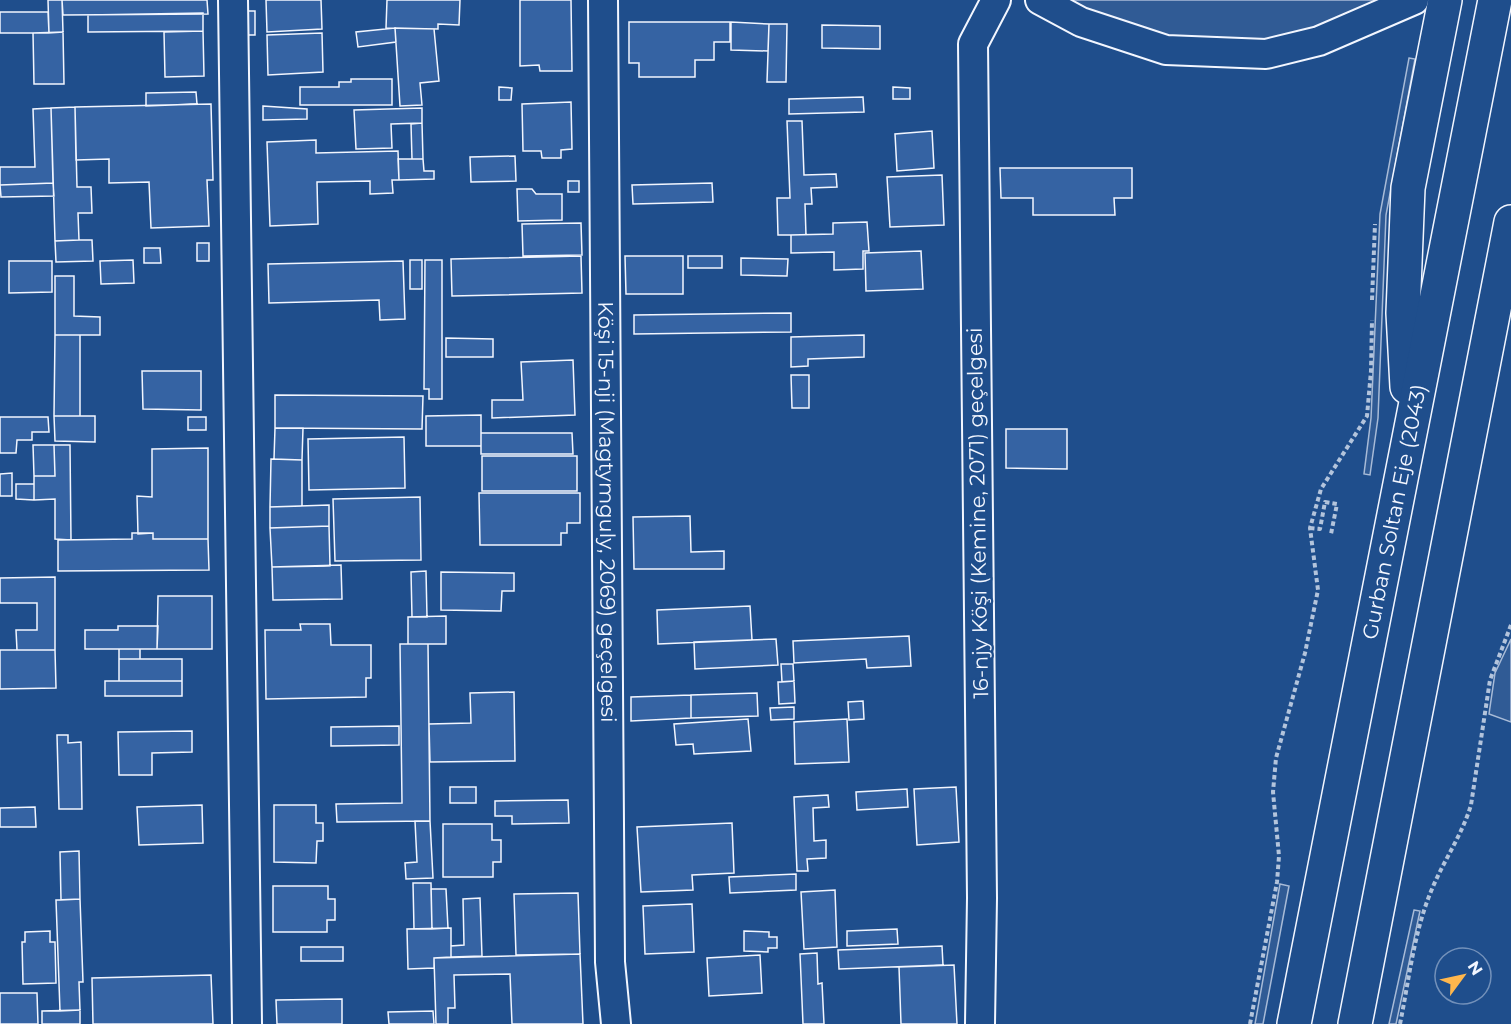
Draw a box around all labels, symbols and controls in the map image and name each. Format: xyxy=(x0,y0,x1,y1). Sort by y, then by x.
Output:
street label: Köşi 15-nji (Magtymguly, 2069) geçelgesi xyxy=(593,301,621,723)
street label: 16-njy Köşi (Kemine, 2071) geçelgesi xyxy=(962,327,993,699)
street label: Gurban Soltan Eje (2043) xyxy=(1357,382,1431,642)
north arrow xyxy=(1433,946,1493,1006)
text: N xyxy=(1464,958,1487,979)

